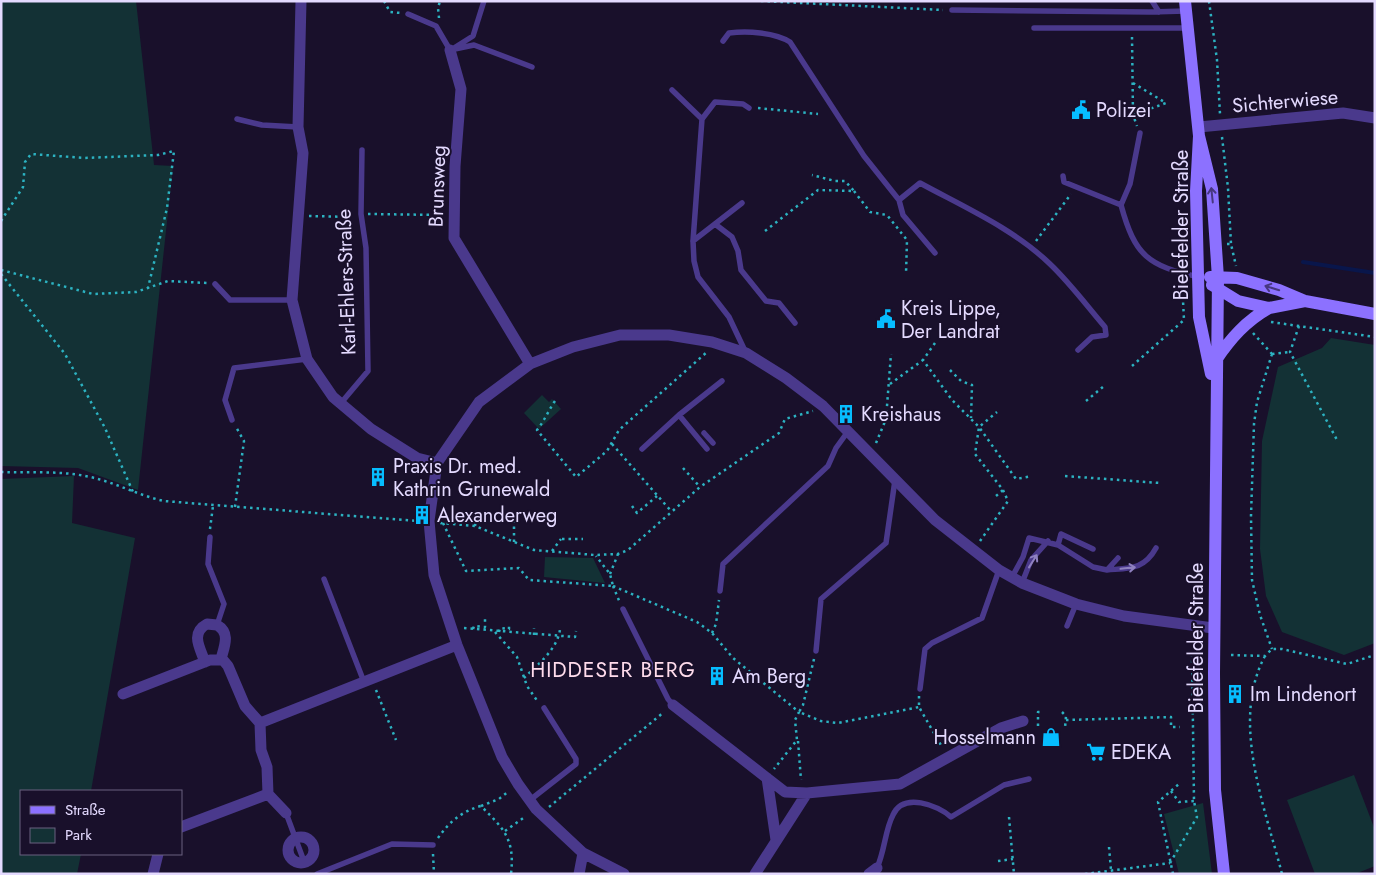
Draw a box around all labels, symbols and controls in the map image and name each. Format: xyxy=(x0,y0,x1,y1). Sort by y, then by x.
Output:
street label: Sichterwiese xyxy=(1231,82,1339,121)
place label: Polizei xyxy=(1096,96,1151,125)
public building icon: Polizei xyxy=(1070,99,1092,121)
street label: Brunsweg xyxy=(422,145,453,227)
street label: Bielefelder Straße xyxy=(1167,150,1196,300)
one-way arrow xyxy=(1207,187,1217,203)
street label: Karl-Ehlers-Straße xyxy=(329,209,364,355)
one-way arrow xyxy=(1264,283,1280,293)
place label: Kreis Lippe, Der Landrat xyxy=(901,294,1001,346)
public building icon: Kreis Lippe, Der Landrat xyxy=(875,308,897,330)
place label: Kreishaus xyxy=(861,400,941,429)
building icon: Kreishaus xyxy=(835,403,857,425)
place label: Praxis Dr. med. Kathrin Grunewald xyxy=(393,452,550,504)
building icon: Praxis Dr. med. Kathrin Grunewald xyxy=(367,466,389,488)
place label: Alexanderweg xyxy=(437,501,557,530)
building icon: Alexanderweg xyxy=(411,504,433,526)
one-way arrow xyxy=(1028,554,1038,568)
one-way arrow xyxy=(1120,563,1136,572)
street label: Bielefelder Straße xyxy=(1182,563,1211,713)
district label: HIDDESER BERG xyxy=(530,655,696,685)
place label: Am Berg xyxy=(732,662,806,691)
building icon: Am Berg xyxy=(706,665,728,687)
place label: Im Lindenort xyxy=(1250,680,1356,709)
building icon: Im Lindenort xyxy=(1224,683,1246,705)
place label: Hosselmann xyxy=(934,723,1036,752)
shop icon: Hosselmann xyxy=(1040,726,1062,748)
place label: EDEKA xyxy=(1111,738,1172,767)
supermarket icon: EDEKA xyxy=(1085,741,1107,763)
legend xyxy=(20,790,182,855)
text: Straße xyxy=(65,799,106,821)
text: Park xyxy=(65,824,92,846)

